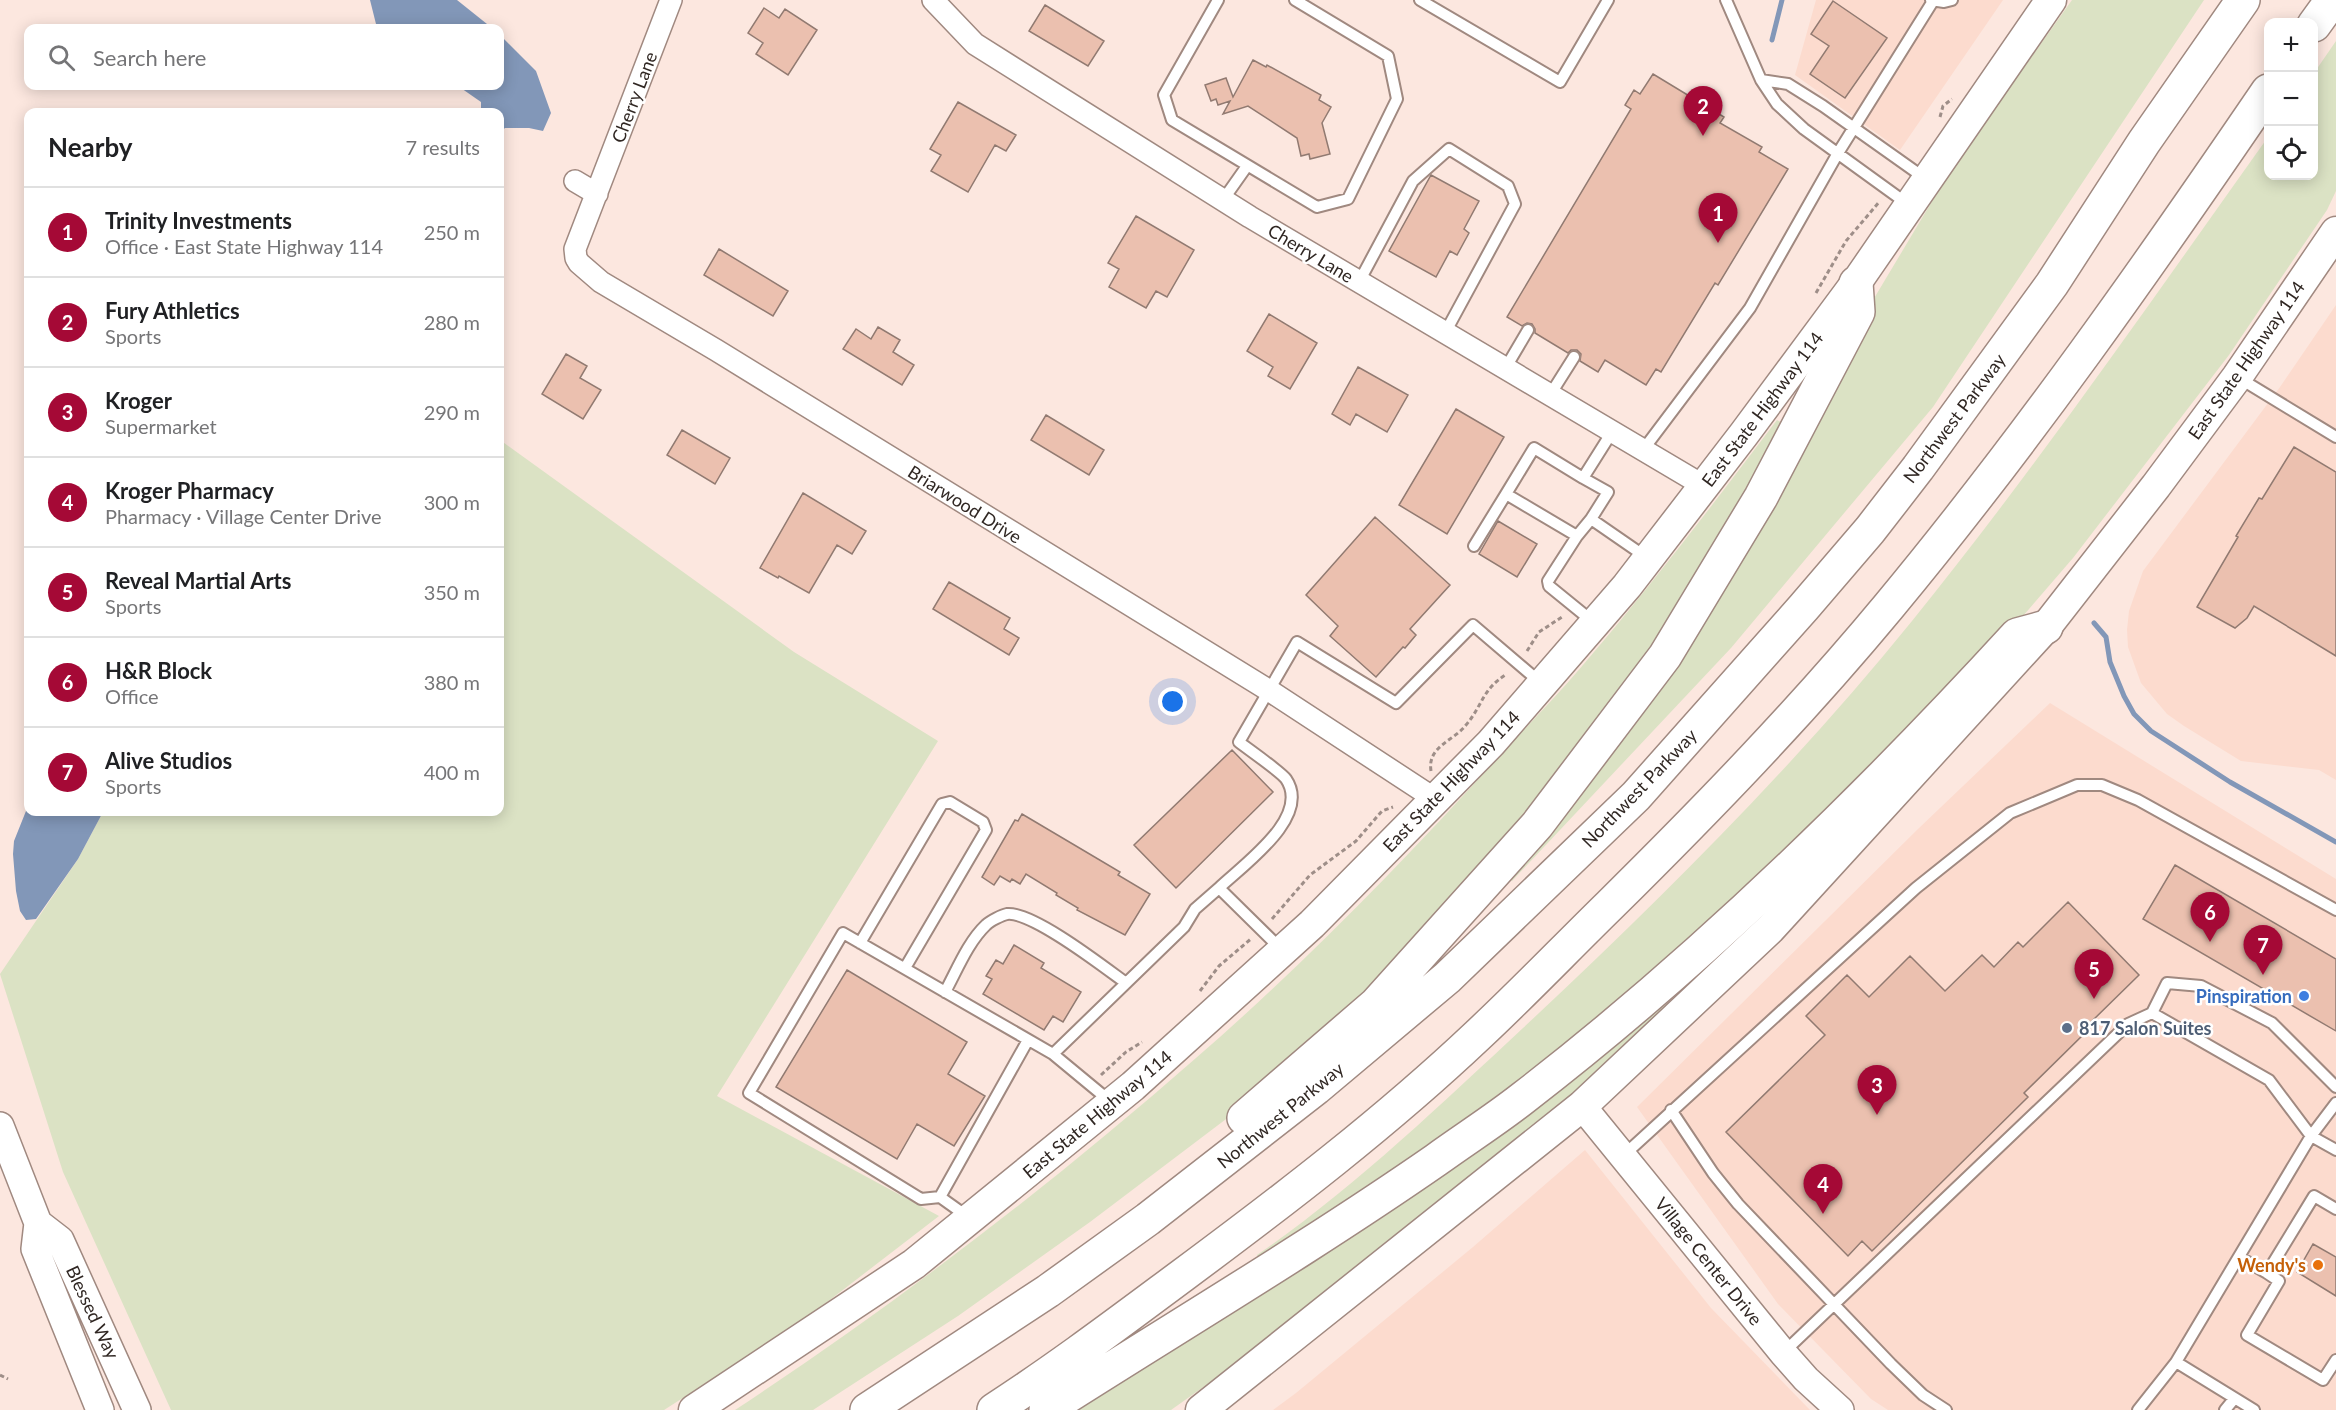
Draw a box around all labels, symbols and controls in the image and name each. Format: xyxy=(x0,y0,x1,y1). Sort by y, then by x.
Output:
map controls xyxy=(2264,18,2318,180)
button: + xyxy=(2264,18,2318,72)
search box xyxy=(24,24,504,90)
icon: search xyxy=(45,41,78,74)
text: Search here xyxy=(93,44,206,71)
street label: Cherry Lane xyxy=(607,48,661,146)
button: − xyxy=(2264,72,2318,126)
pin: 2 xyxy=(1684,86,1722,136)
button: locate xyxy=(2264,126,2318,180)
text: Nearby xyxy=(48,131,133,163)
text: 7 results xyxy=(405,135,480,159)
pin: 1 xyxy=(1698,194,1738,243)
text: Trinity Investments xyxy=(105,207,292,234)
street label: Cherry Lane xyxy=(1264,219,1358,287)
text: 1 xyxy=(62,220,73,244)
text: 250 m xyxy=(424,220,480,244)
text: Office · East State Highway 114 xyxy=(105,234,383,258)
street label: East State Highway 114 xyxy=(2183,277,2309,443)
text: Fury Athletics xyxy=(105,297,240,324)
text: 2 xyxy=(62,310,73,334)
text: 280 m xyxy=(424,310,480,334)
text: Sports xyxy=(105,324,161,348)
street label: East State Highway 114 xyxy=(1697,327,1827,491)
street label: Northwest Parkway xyxy=(1898,348,2010,487)
text: Kroger xyxy=(105,387,172,414)
text: 3 xyxy=(62,400,73,424)
text: 290 m xyxy=(424,400,480,424)
text: Supermarket xyxy=(105,414,217,438)
street label: Briarwood Drive xyxy=(904,460,1026,548)
text: Kroger Pharmacy xyxy=(105,477,274,504)
text: 4 xyxy=(62,490,73,514)
text: 300 m xyxy=(424,490,480,514)
text: Pharmacy · Village Center Drive xyxy=(105,504,382,528)
text: Reveal Martial Arts xyxy=(105,567,291,594)
text: 5 xyxy=(62,580,73,604)
text: 350 m xyxy=(424,580,480,604)
text: Sports xyxy=(105,594,161,618)
text: H&R Block xyxy=(105,657,212,684)
text: 6 xyxy=(62,670,73,694)
text: 380 m xyxy=(424,670,480,694)
text: Office xyxy=(105,684,159,708)
your location xyxy=(1158,687,1187,716)
street label: East State Highway 114 xyxy=(1378,706,1524,856)
street label: Northwest Parkway xyxy=(1577,724,1702,852)
text: Alive Studios xyxy=(105,747,232,774)
text: 7 xyxy=(62,760,73,784)
text: 400 m xyxy=(424,760,480,784)
text: Sports xyxy=(105,774,161,798)
pin: 6 xyxy=(2190,892,2230,942)
pin: 7 xyxy=(2244,926,2282,975)
pin: 5 xyxy=(2074,950,2114,999)
place label: Pinspiration xyxy=(2196,985,2292,1007)
marker: Pinspiration xyxy=(2297,989,2311,1003)
place label: 817 Salon Suites xyxy=(2079,1017,2212,1039)
marker: 817 Salon Suites xyxy=(2060,1021,2074,1035)
street label: East State Highway 114 xyxy=(1018,1045,1176,1183)
street label: Northwest Parkway xyxy=(1212,1057,1348,1173)
pin: 3 xyxy=(1858,1066,1896,1115)
pin: 4 xyxy=(1804,1164,1842,1214)
street label: Village Center Drive xyxy=(1651,1193,1767,1329)
place label: Wendy's xyxy=(2237,1254,2306,1276)
marker: Wendy's xyxy=(2311,1258,2325,1272)
street label: Blessed Way xyxy=(62,1262,124,1363)

